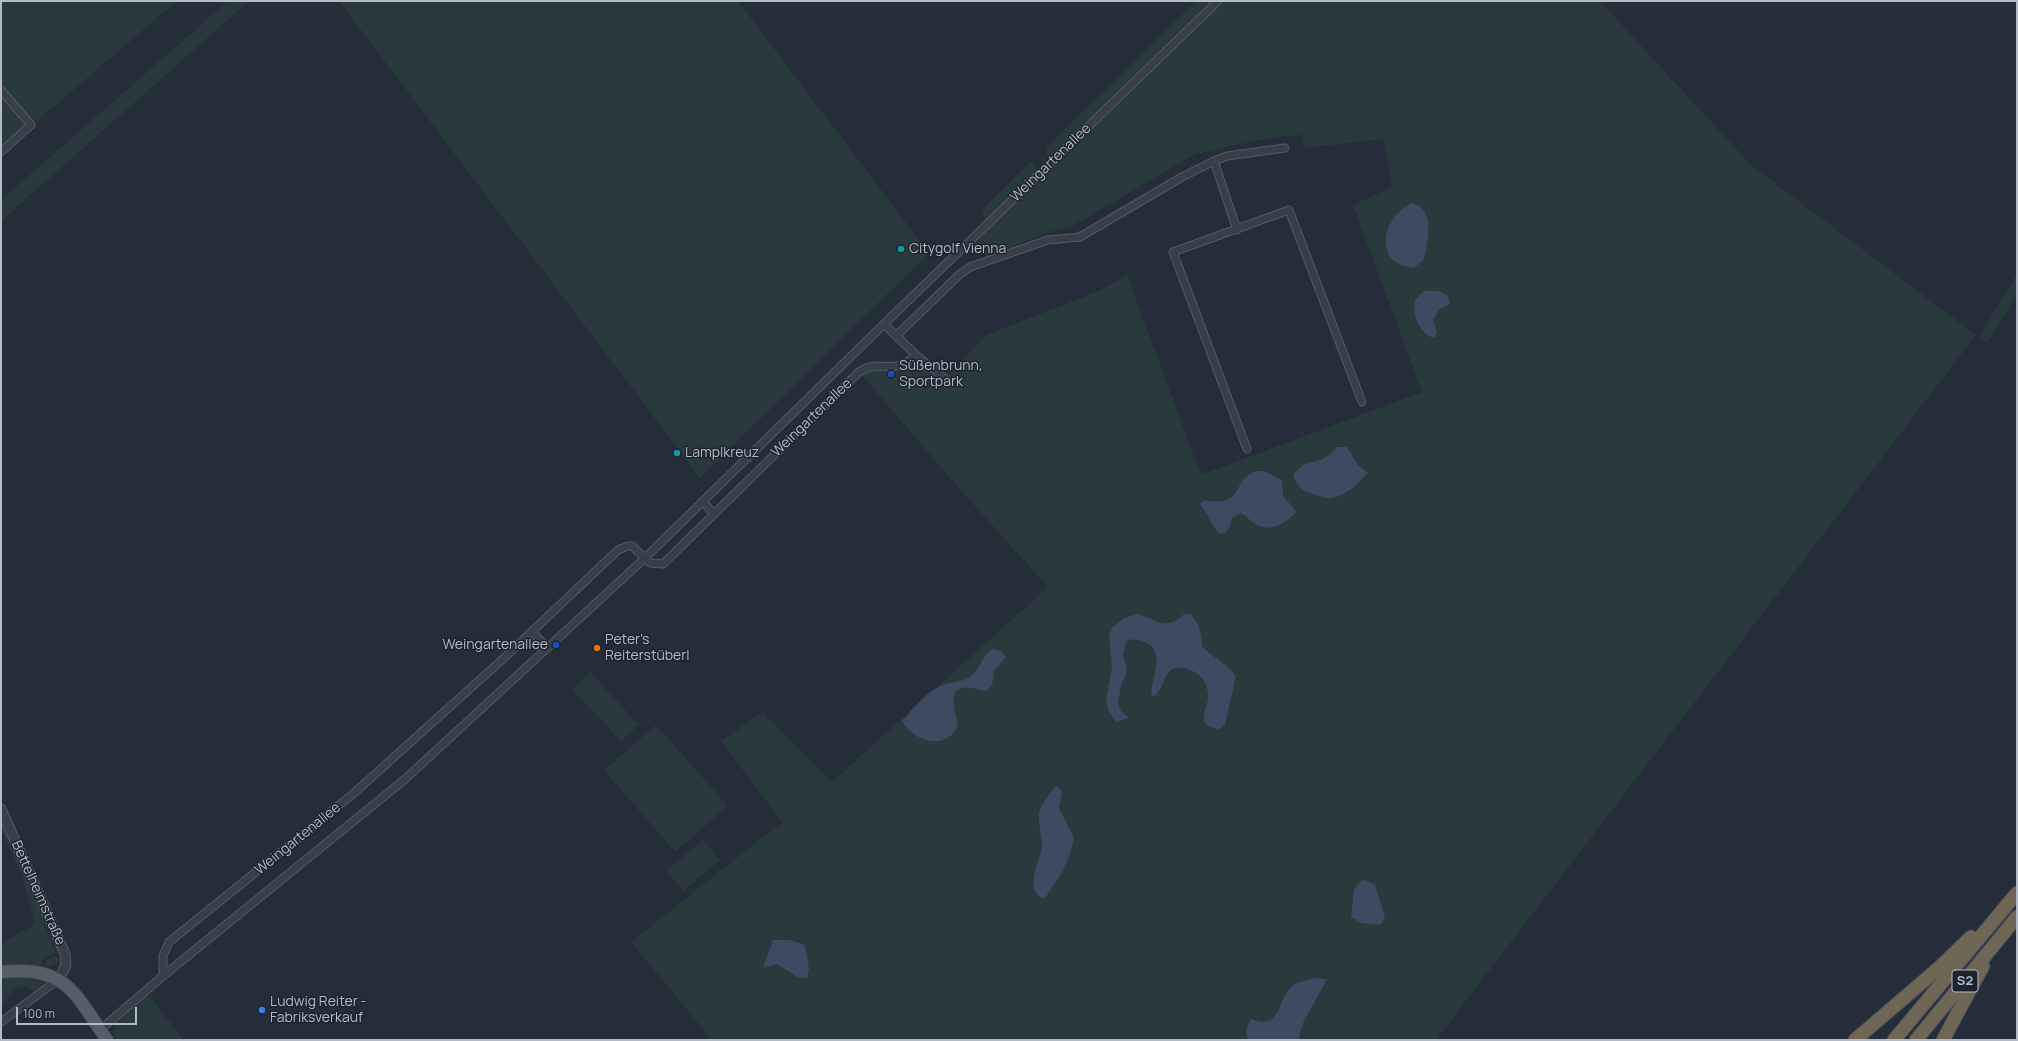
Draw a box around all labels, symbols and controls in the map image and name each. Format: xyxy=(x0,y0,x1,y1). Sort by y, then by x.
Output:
street label: Weingartenallee xyxy=(1007,120,1095,206)
place label: Citygolf Vienna xyxy=(909,241,1006,257)
marker: Citygolf Vienna xyxy=(896,244,906,254)
place label: Süßenbrunn, Sportpark xyxy=(899,358,983,390)
marker: Süßenbrunn, Sportpark xyxy=(886,369,896,379)
street label: Weingartenallee xyxy=(768,375,856,461)
place label: Lamplkreuz xyxy=(685,445,759,461)
marker: Lamplkreuz xyxy=(672,448,682,458)
place label: Peter's Reiterstüberl xyxy=(605,632,690,664)
place label: Weingartenallee xyxy=(443,637,548,653)
marker: Weingartenallee xyxy=(551,640,561,650)
marker: Peter's Reiterstüberl xyxy=(592,643,602,653)
street label: Weingartenallee xyxy=(252,799,344,879)
street label: Bettelheimstraße xyxy=(7,838,69,948)
road number: S2 xyxy=(1952,970,1978,992)
place label: Ludwig Reiter - Fabriksverkauf xyxy=(270,994,366,1026)
scale bar xyxy=(18,999,139,1025)
text: 100 m xyxy=(23,1005,55,1022)
marker: Ludwig Reiter - Fabriksverkauf xyxy=(257,1005,267,1015)

